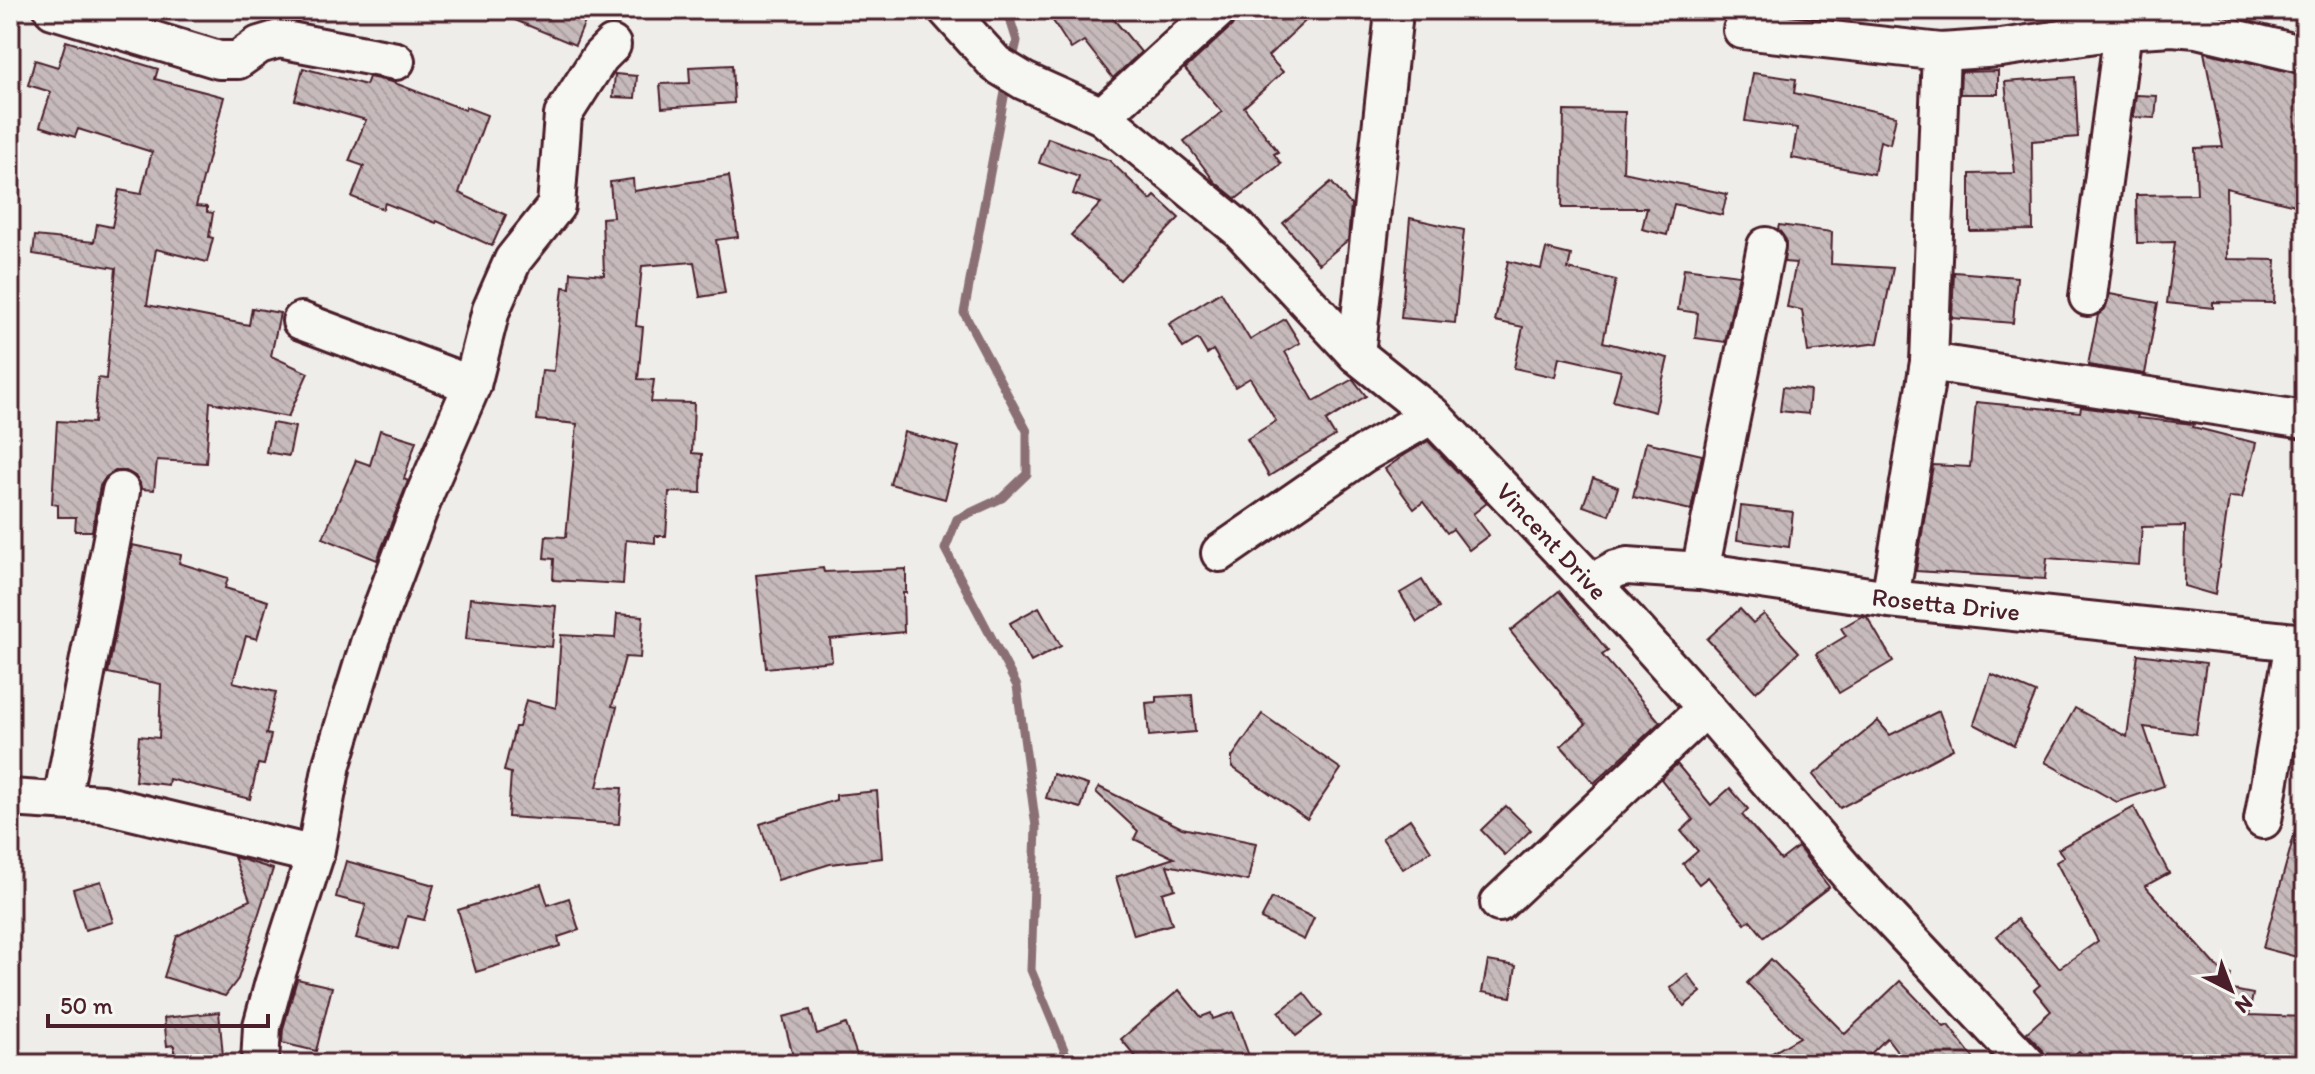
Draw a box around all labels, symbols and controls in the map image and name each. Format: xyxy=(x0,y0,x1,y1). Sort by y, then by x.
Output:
street label: Vincent Drive xyxy=(1489,475,1615,607)
street label: Rosetta Drive xyxy=(1870,580,2022,628)
north arrow xyxy=(2191,950,2271,1030)
scale bar xyxy=(48,978,268,1028)
text: N xyxy=(2229,989,2259,1019)
text: 50 m xyxy=(60,991,113,1020)

